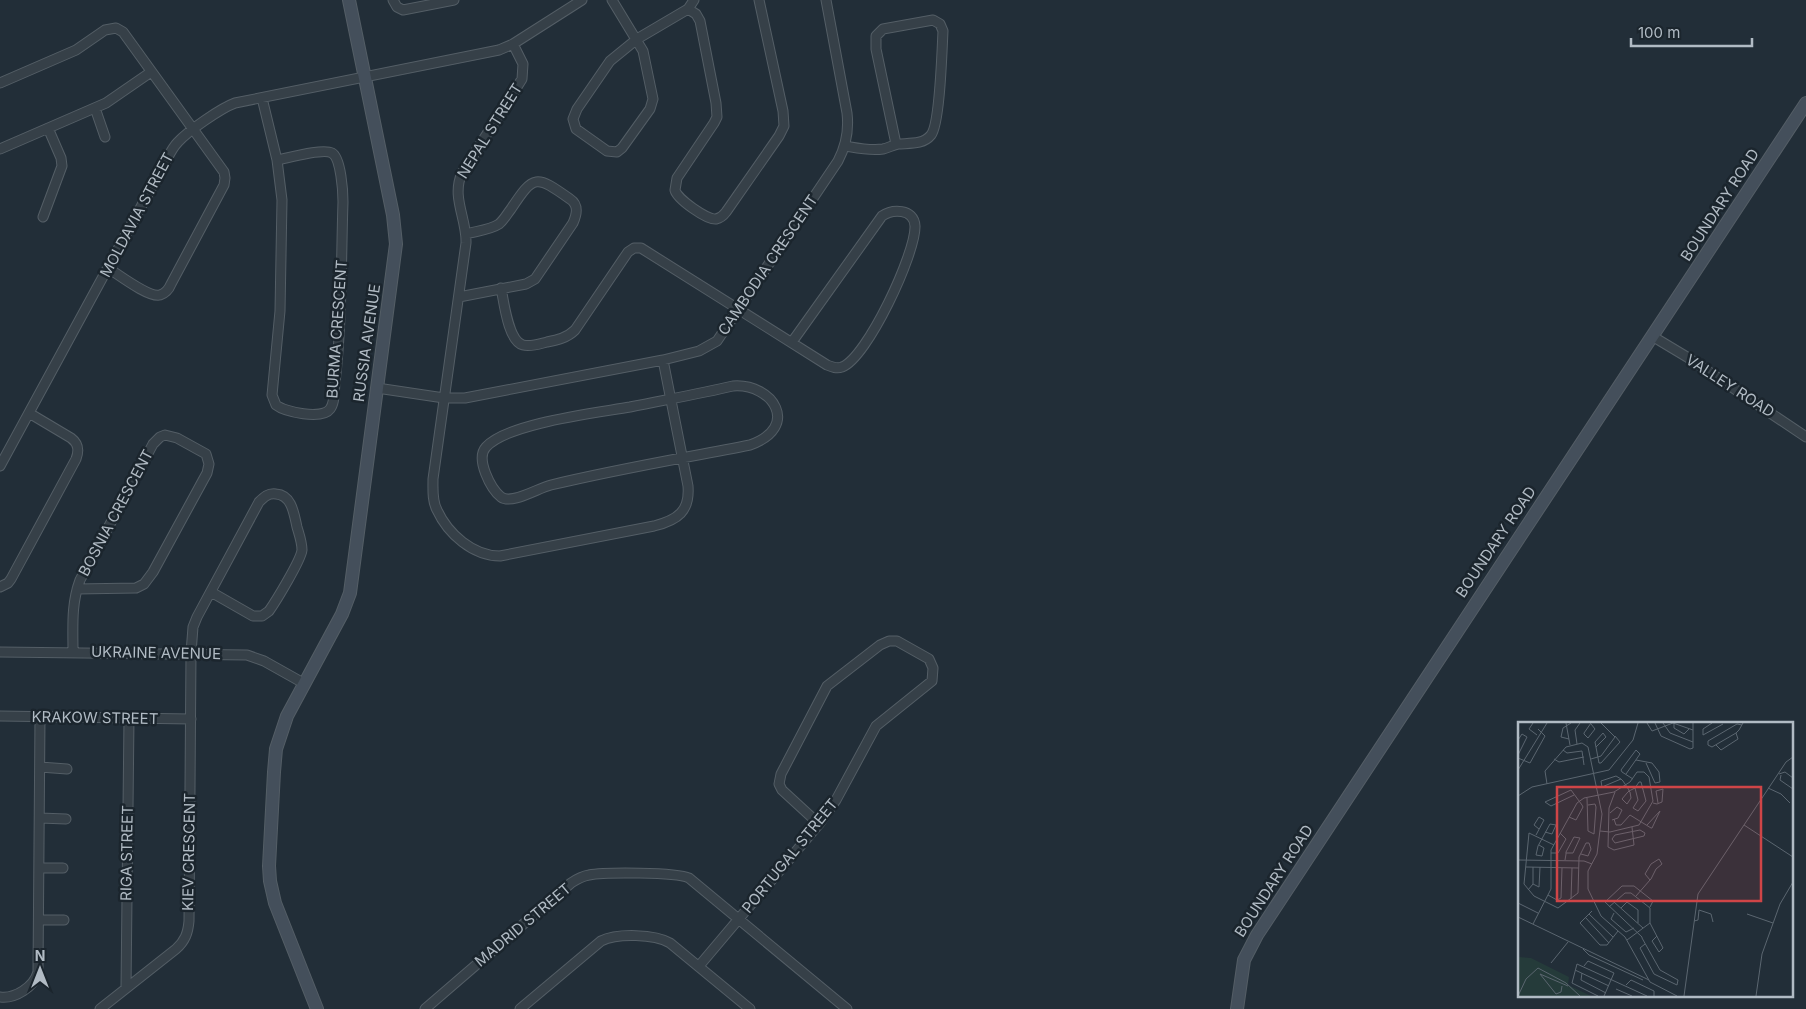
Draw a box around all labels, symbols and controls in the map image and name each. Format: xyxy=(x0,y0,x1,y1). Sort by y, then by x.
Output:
scale bar xyxy=(1631,15,1752,47)
text: 100 m xyxy=(1638,23,1680,42)
street label: NEPAL STREET xyxy=(453,80,526,182)
street label: BOUNDARY ROAD xyxy=(1676,145,1763,264)
street label: MOLDAVIA STREET xyxy=(96,149,178,280)
street label: CAMBODIA CRESCENT xyxy=(713,191,822,339)
street label: BURMA CRESCENT xyxy=(322,259,351,399)
street label: RUSSIA AVENUE xyxy=(349,283,384,403)
street label: VALLEY ROAD xyxy=(1682,350,1778,421)
street label: BOSNIA CRESCENT xyxy=(74,446,157,579)
street label: BOUNDARY ROAD xyxy=(1451,483,1540,601)
street label: UKRAINE AVENUE xyxy=(91,642,221,663)
street label: KRAKOW STREET xyxy=(31,707,159,728)
inset map xyxy=(1518,722,1794,996)
street label: KIEV CRESCENT xyxy=(178,793,199,911)
street label: PORTUGAL STREET xyxy=(738,794,842,917)
street label: RIGA STREET xyxy=(116,805,137,901)
street label: BOUNDARY ROAD xyxy=(1230,821,1317,940)
street label: MADRID STREET xyxy=(471,879,575,971)
north arrow xyxy=(15,944,65,994)
text: N xyxy=(35,947,45,964)

